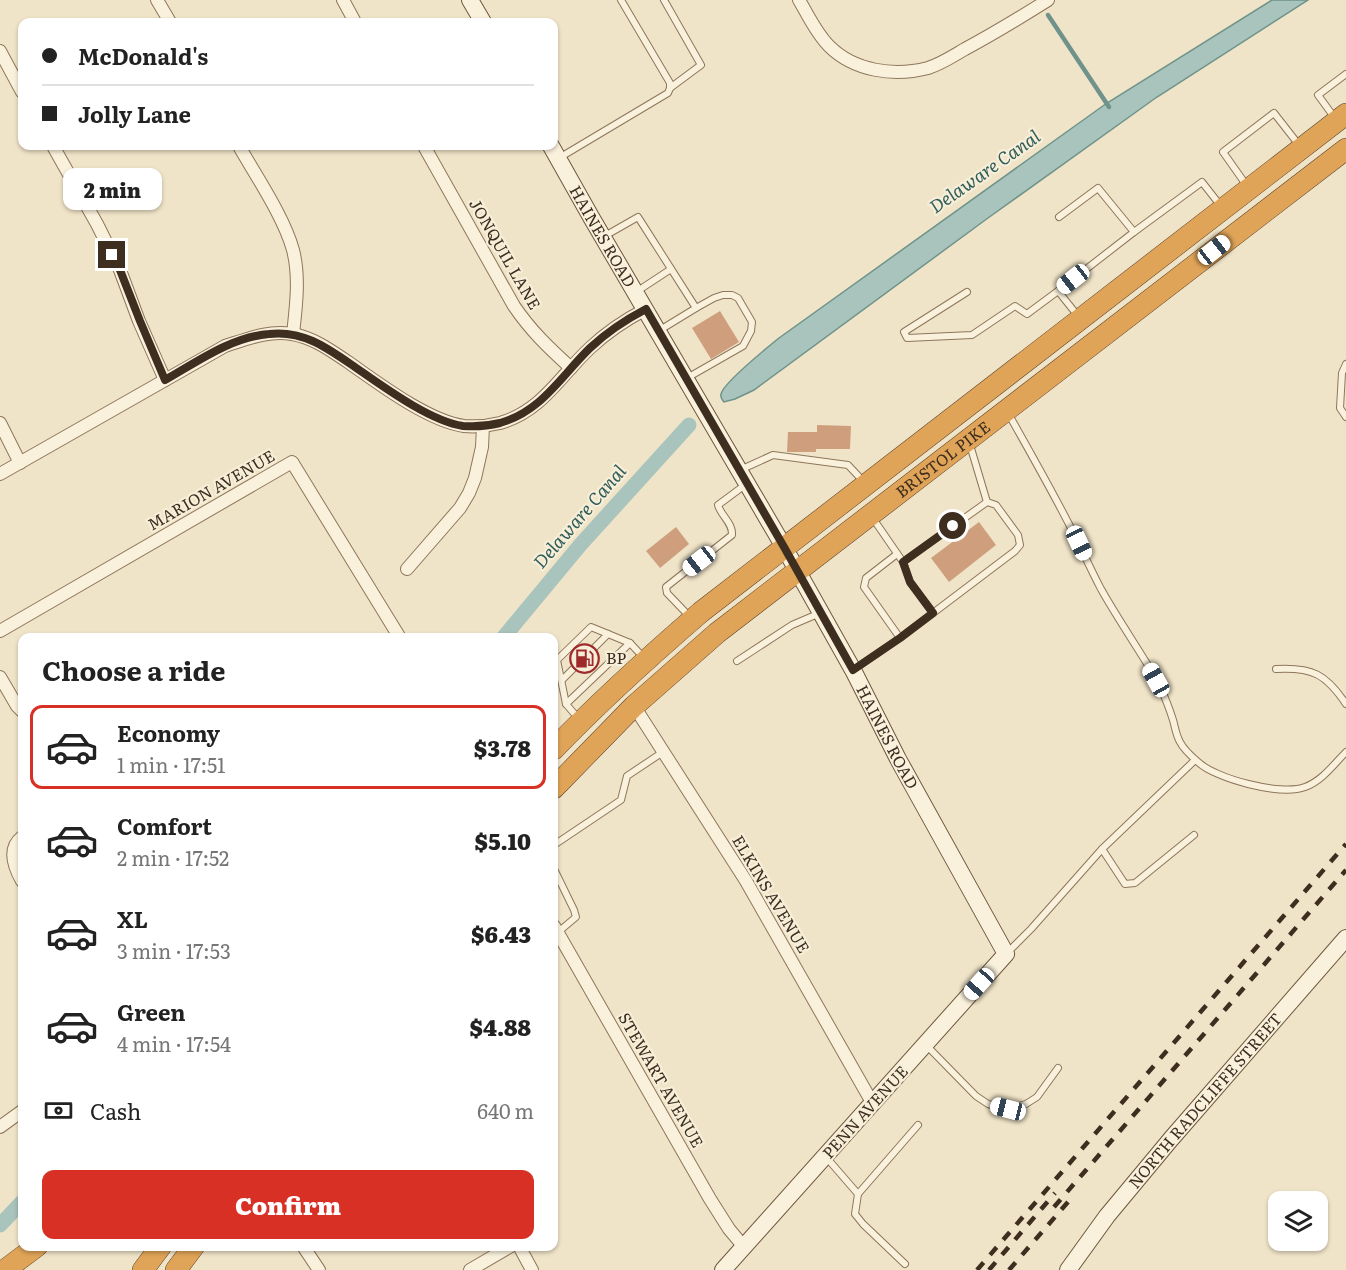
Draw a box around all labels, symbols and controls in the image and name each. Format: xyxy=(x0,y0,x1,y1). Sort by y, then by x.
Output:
text: McDonald's xyxy=(78,39,208,72)
text: Jolly Lane xyxy=(78,97,191,130)
water label: Delaware Canal xyxy=(923,122,1046,219)
callout: 2 min xyxy=(63,168,162,210)
text: 2 min xyxy=(84,174,141,204)
street label: HAINES ROAD xyxy=(564,180,642,291)
street label: JONQUIL LANE xyxy=(464,193,547,314)
car xyxy=(1194,232,1234,268)
route end xyxy=(98,241,125,268)
car xyxy=(1053,261,1093,297)
street label: BRISTOL PIKE xyxy=(890,414,995,503)
street label: MARION AVENUE xyxy=(142,443,279,535)
water label: Delaware Canal xyxy=(526,457,632,574)
route start xyxy=(939,512,966,539)
car xyxy=(1063,523,1095,563)
car xyxy=(679,543,719,579)
fuel station icon: BP xyxy=(569,642,601,674)
place label: BP xyxy=(606,645,627,669)
text: Choose a ride xyxy=(42,649,225,689)
car xyxy=(1139,660,1173,700)
street label: HAINES ROAD xyxy=(851,680,925,793)
text: Economy xyxy=(117,716,220,749)
icon: car xyxy=(45,720,99,774)
text: $3.78 xyxy=(474,731,531,764)
text: 1 min · 17:51 xyxy=(117,749,225,779)
text: Comfort xyxy=(117,809,212,842)
icon: car xyxy=(45,813,99,867)
text: $5.10 xyxy=(475,824,531,857)
street label: ELKINS AVENUE xyxy=(727,830,817,957)
text: 2 min · 17:52 xyxy=(117,842,229,872)
text: XL xyxy=(117,902,148,935)
icon: car xyxy=(45,906,99,960)
text: $6.43 xyxy=(471,917,531,950)
text: 3 min · 17:53 xyxy=(117,935,231,965)
car xyxy=(960,965,998,1003)
text: Green xyxy=(117,995,186,1028)
icon: car xyxy=(45,999,99,1053)
street label: STEWART AVENUE xyxy=(613,1007,710,1152)
street label: NORTH RADCLIFFE STREET xyxy=(1122,1007,1287,1193)
text: $4.88 xyxy=(469,1010,531,1043)
text: 4 min · 17:54 xyxy=(117,1028,231,1058)
street label: PENN AVENUE xyxy=(816,1059,913,1163)
icon: cash xyxy=(42,1094,75,1127)
text: Cash xyxy=(90,1094,141,1127)
text: 640 m xyxy=(477,1095,534,1125)
car xyxy=(988,1096,1028,1122)
button: Confirm xyxy=(42,1170,534,1239)
map controls xyxy=(1268,1191,1328,1251)
button: layers xyxy=(1268,1191,1328,1251)

